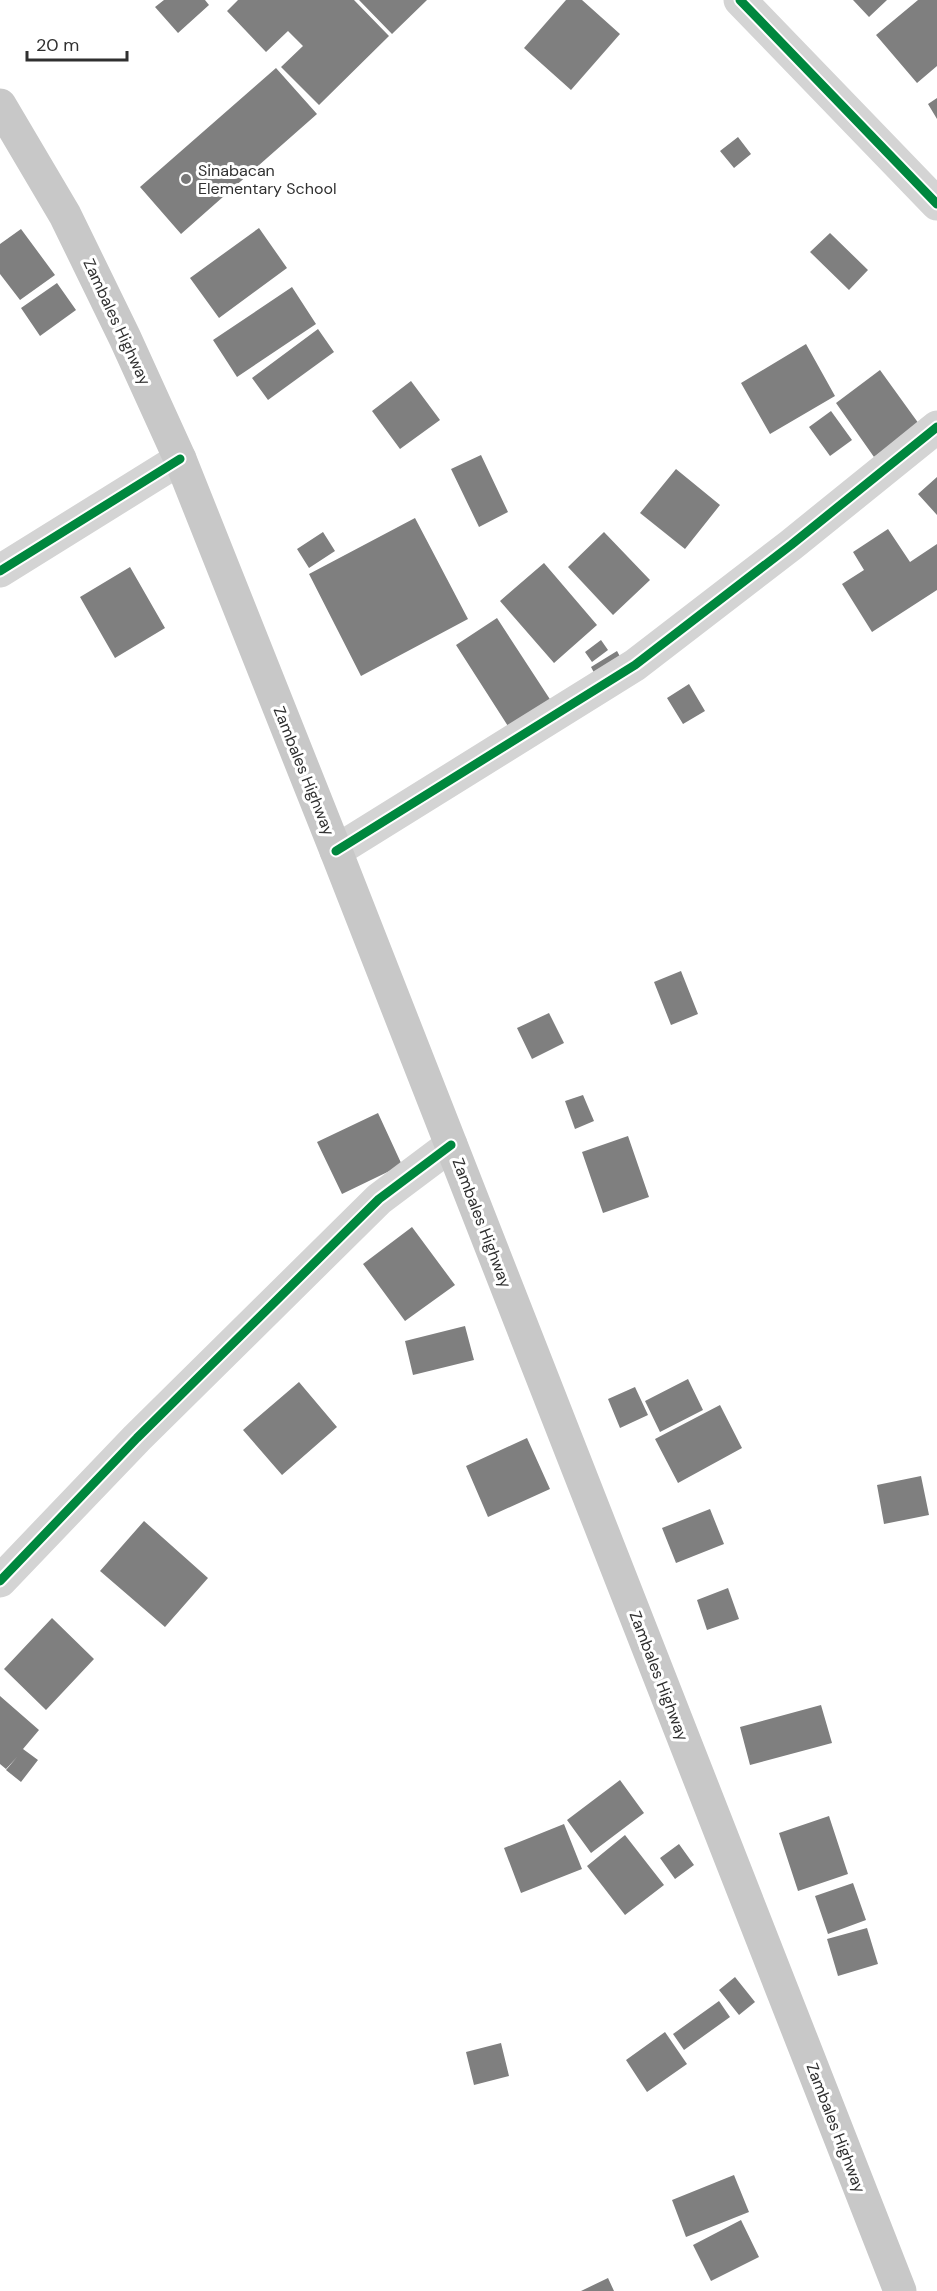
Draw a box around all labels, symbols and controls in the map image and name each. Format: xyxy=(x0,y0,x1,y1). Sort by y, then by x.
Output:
scale bar xyxy=(27,24,128,62)
text: 20 m xyxy=(36,33,79,57)
place label: Sinabacan Elementary School xyxy=(198,160,336,199)
marker: Sinabacan Elementary School xyxy=(179,172,193,186)
street label: Zambales Highway xyxy=(78,255,156,389)
street label: Zambales Highway xyxy=(269,703,340,839)
street label: Zambales Highway xyxy=(448,1155,516,1291)
street label: Zambales Highway xyxy=(625,1608,693,1744)
street label: Zambales Highway xyxy=(802,2060,870,2196)

